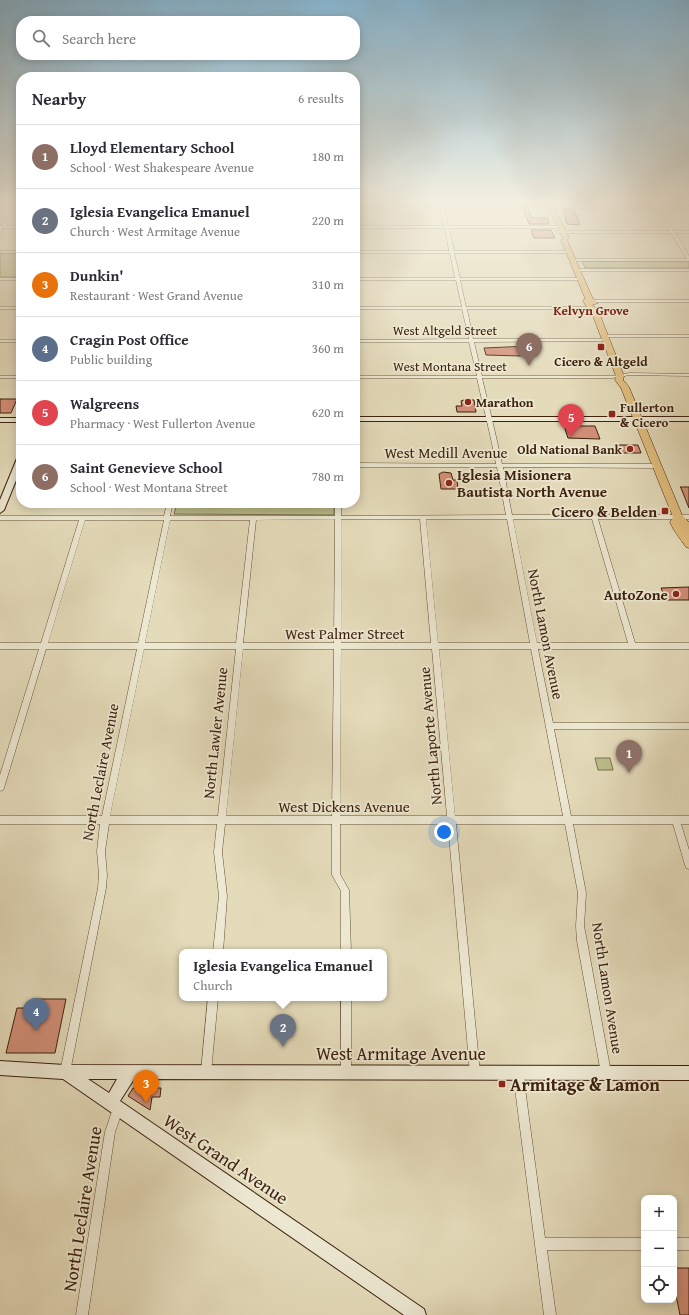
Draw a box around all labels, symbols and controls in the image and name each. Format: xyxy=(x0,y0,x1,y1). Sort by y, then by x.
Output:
search box xyxy=(16,16,360,60)
icon: search xyxy=(30,27,52,49)
text: Search here xyxy=(62,28,136,49)
text: Nearby xyxy=(32,86,86,111)
text: 6 results xyxy=(298,89,344,108)
text: Lloyd Elementary School xyxy=(70,137,234,158)
text: 1 xyxy=(42,147,48,166)
text: 180 m xyxy=(312,147,344,166)
text: School · West Shakespeare Avenue xyxy=(70,158,254,177)
text: Iglesia Evangelica Emanuel xyxy=(70,201,250,222)
text: 2 xyxy=(42,211,48,230)
text: 220 m xyxy=(312,211,344,230)
text: Church · West Armitage Avenue xyxy=(70,222,240,241)
text: Dunkin' xyxy=(70,265,123,286)
text: 3 xyxy=(42,275,48,294)
text: 310 m xyxy=(312,275,344,294)
text: Restaurant · West Grand Avenue xyxy=(70,286,243,305)
district label: Kelvyn Grove xyxy=(553,301,629,320)
street label: West Altgeld Street xyxy=(393,321,498,340)
text: Cragin Post Office xyxy=(70,329,189,350)
pin: 6 xyxy=(516,333,542,366)
text: 4 xyxy=(42,339,48,358)
text: 360 m xyxy=(312,339,344,358)
marker: Cicero & Altgeld xyxy=(596,342,606,352)
text: Public building xyxy=(70,350,152,369)
place label: Cicero & Altgeld xyxy=(554,352,648,371)
street label: West Montana Street xyxy=(393,357,507,376)
text: Walgreens xyxy=(70,393,139,414)
place label: Marathon xyxy=(476,393,534,412)
marker: Marathon xyxy=(463,397,473,407)
place label: Fullerton & Cicero xyxy=(620,398,674,432)
text: 5 xyxy=(42,403,48,422)
text: 620 m xyxy=(312,403,344,422)
pin: 5 xyxy=(558,404,584,437)
marker: Fullerton & Cicero xyxy=(607,409,617,419)
text: Pharmacy · West Fullerton Avenue xyxy=(70,414,255,433)
place label: Old National Bank xyxy=(517,440,623,459)
street label: West Medill Avenue xyxy=(384,442,508,463)
marker: Old National Bank xyxy=(625,444,635,454)
text: Saint Genevieve School xyxy=(70,457,223,478)
place label: Iglesia Misionera Bautista North Avenue xyxy=(457,464,607,502)
text: 6 xyxy=(42,467,48,486)
text: 780 m xyxy=(312,467,344,486)
text: School · West Montana Street xyxy=(70,478,228,497)
marker: Iglesia Misionera Bautista North Avenue xyxy=(444,478,454,488)
place label: Cicero & Belden xyxy=(552,501,657,522)
marker: Cicero & Belden xyxy=(660,506,670,516)
street label: North Lamon Avenue xyxy=(523,567,569,701)
place label: AutoZone xyxy=(604,584,668,605)
marker: AutoZone xyxy=(671,589,681,599)
street label: West Palmer Street xyxy=(285,623,406,644)
street label: North Lawler Avenue xyxy=(198,666,232,800)
street label: North Laporte Avenue xyxy=(413,666,447,806)
street label: North Leclaire Avenue xyxy=(76,702,124,842)
pin: 1 xyxy=(616,740,642,773)
street label: West Dickens Avenue xyxy=(278,796,410,817)
your location xyxy=(434,822,454,842)
street label: North Lamon Avenue xyxy=(587,921,629,1055)
popup xyxy=(179,949,387,1001)
text: Iglesia Evangelica Emanuel xyxy=(193,955,373,976)
text: Church xyxy=(193,976,233,995)
pin: 4 xyxy=(23,998,49,1031)
pin: 2 xyxy=(270,1014,296,1047)
street label: West Armitage Avenue xyxy=(316,1040,486,1067)
pin: 3 xyxy=(133,1070,159,1103)
place label: Armitage & Lamon xyxy=(510,1071,660,1098)
marker: Armitage & Lamon xyxy=(497,1079,507,1089)
street label: West Grand Avenue xyxy=(158,1107,294,1211)
street label: North Leclaire Avenue xyxy=(56,1124,108,1294)
map controls xyxy=(641,1195,677,1303)
button: + xyxy=(641,1195,677,1231)
button: − xyxy=(641,1231,677,1267)
button: locate xyxy=(641,1267,677,1303)

